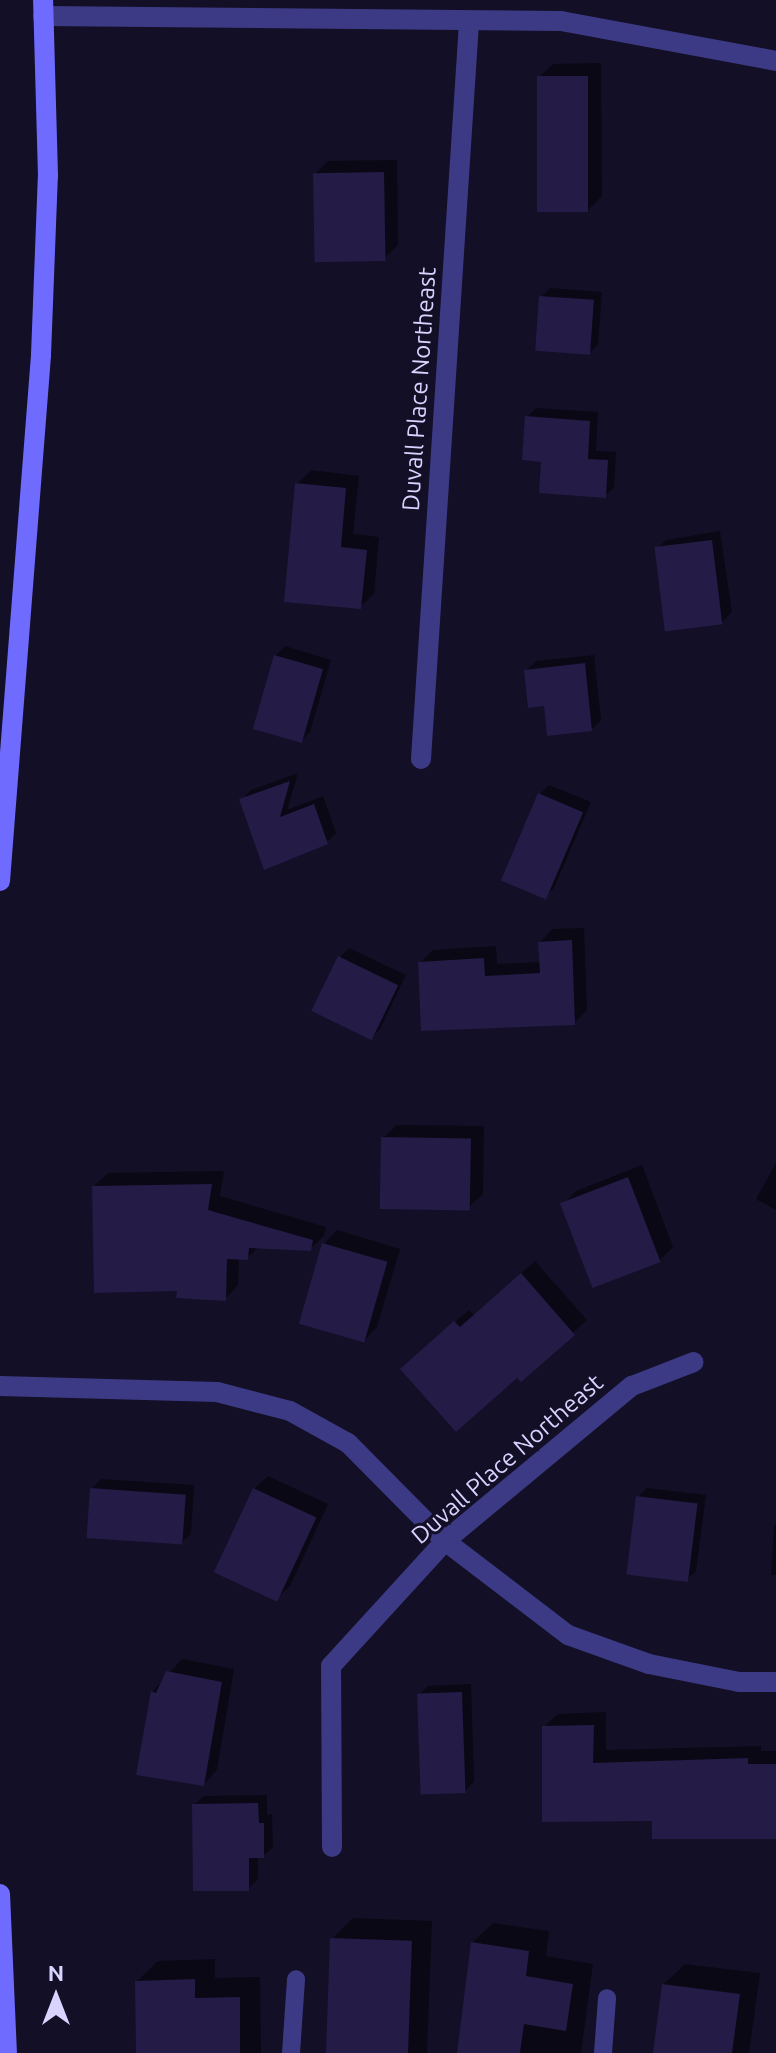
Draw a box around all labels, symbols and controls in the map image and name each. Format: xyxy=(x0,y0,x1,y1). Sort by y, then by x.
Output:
street label: Duvall Place Northeast xyxy=(396,266,442,512)
street label: Duvall Place Northeast xyxy=(405,1368,609,1550)
north arrow xyxy=(16,1957,96,2037)
text: N xyxy=(48,1960,64,1985)

